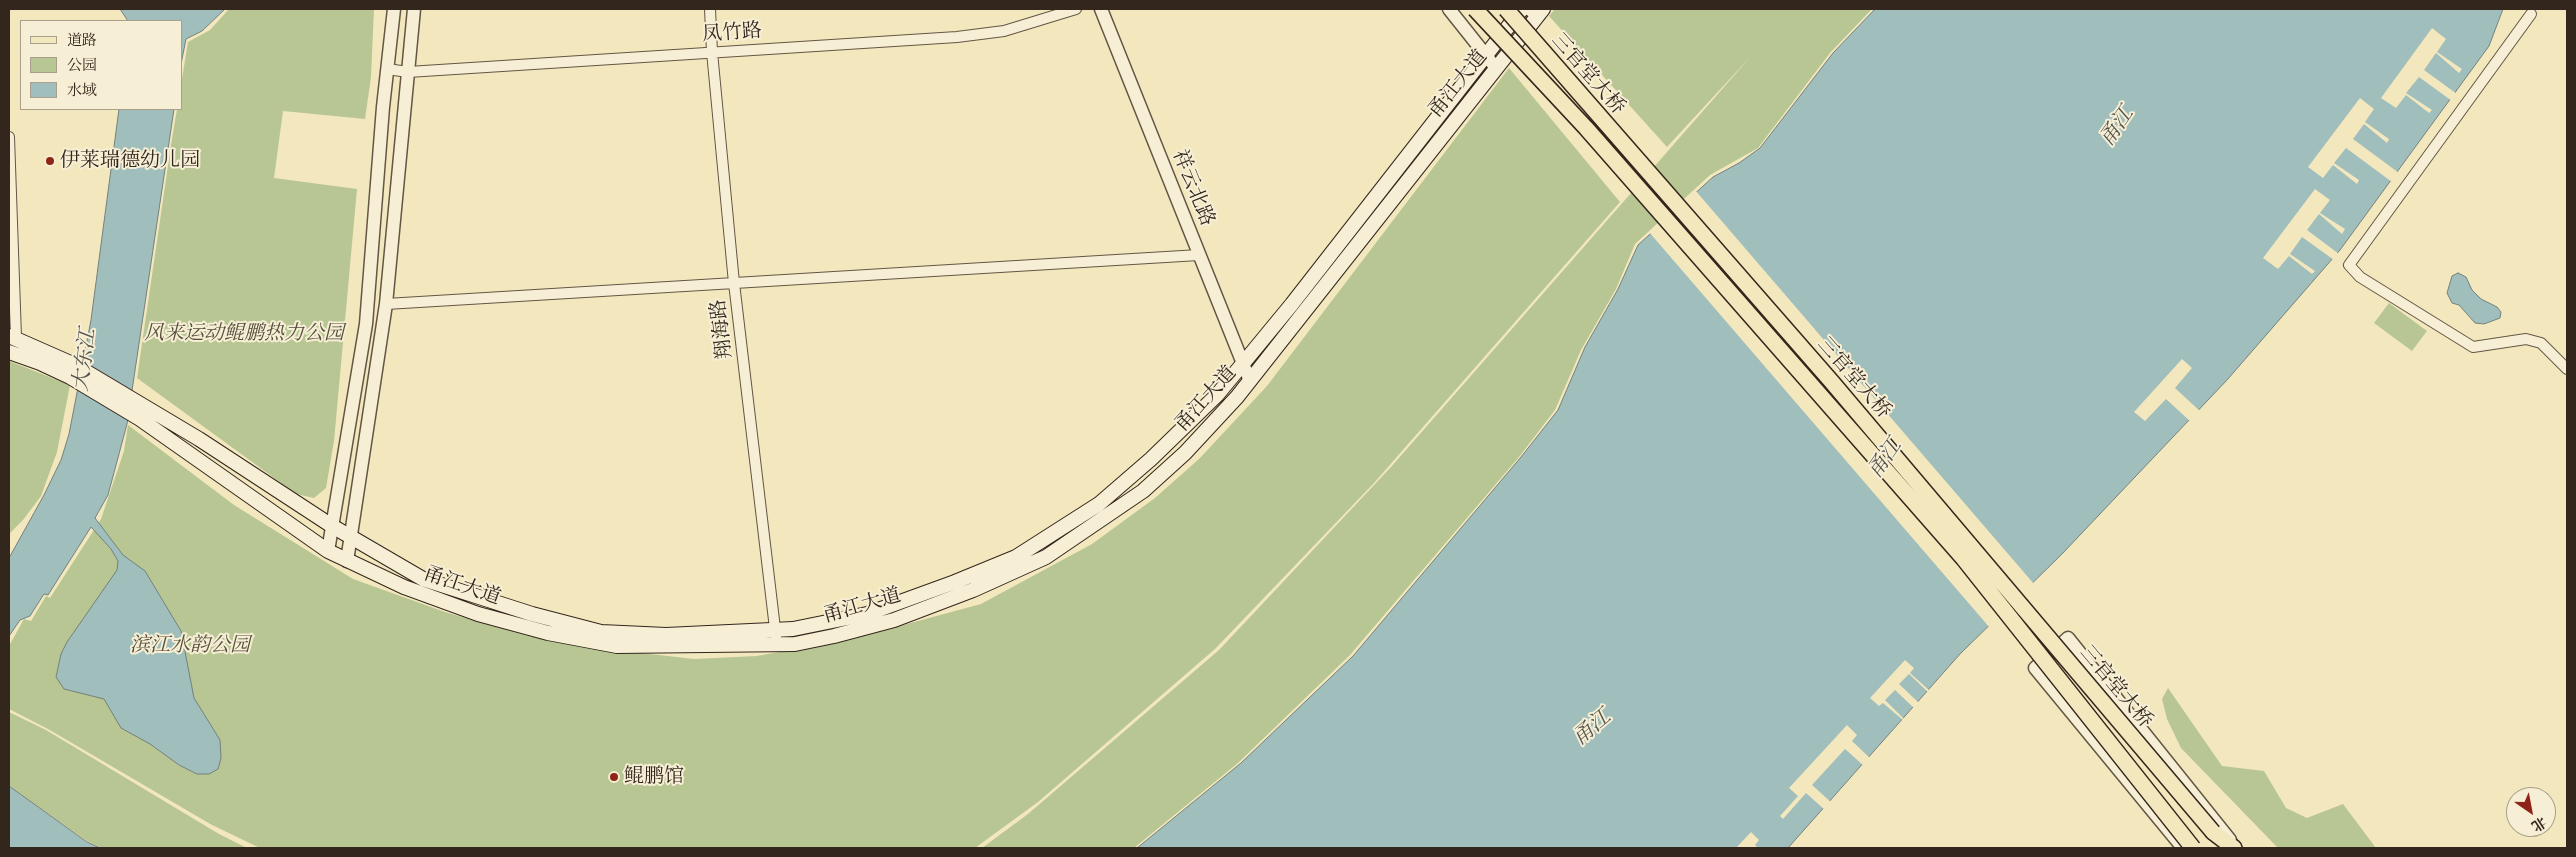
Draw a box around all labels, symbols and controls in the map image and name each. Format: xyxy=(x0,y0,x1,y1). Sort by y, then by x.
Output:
street label: 凤竹路 xyxy=(701,19,763,47)
legend xyxy=(20,20,182,110)
street label: 三官堂大桥 xyxy=(1546,28,1630,120)
text: 道路 xyxy=(67,34,97,49)
street label: 甬江大道 xyxy=(1424,45,1492,123)
text: 公园 xyxy=(67,59,97,74)
text: 水域 xyxy=(67,84,97,99)
water label: 甬江 xyxy=(2095,103,2139,151)
street label: 祥云北路 xyxy=(1167,146,1219,230)
place label: 伊莱瑞德幼儿园 xyxy=(60,149,200,173)
marker: 伊莱瑞德幼儿园 xyxy=(44,155,56,167)
street label: 翔海路 xyxy=(706,298,738,360)
park label: 风来运动鲲鹏热力公园 xyxy=(144,322,344,346)
water label: 大东江 xyxy=(69,327,101,393)
street label: 三官堂大桥 xyxy=(1812,332,1896,424)
street label: 甬江大道 xyxy=(1170,361,1242,437)
water label: 甬江 xyxy=(1863,435,1907,483)
street label: 甬江大道 xyxy=(420,562,504,610)
street label: 甬江大道 xyxy=(820,583,904,629)
park label: 滨江水韵公园 xyxy=(130,634,250,658)
street label: 三官堂大桥 xyxy=(2075,641,2157,733)
water label: 甬江 xyxy=(1568,705,1616,751)
place label: 鲲鹏馆 xyxy=(624,765,684,789)
marker: 鲲鹏馆 xyxy=(608,771,620,783)
north arrow xyxy=(2506,787,2556,837)
text: 北 xyxy=(2529,814,2548,833)

